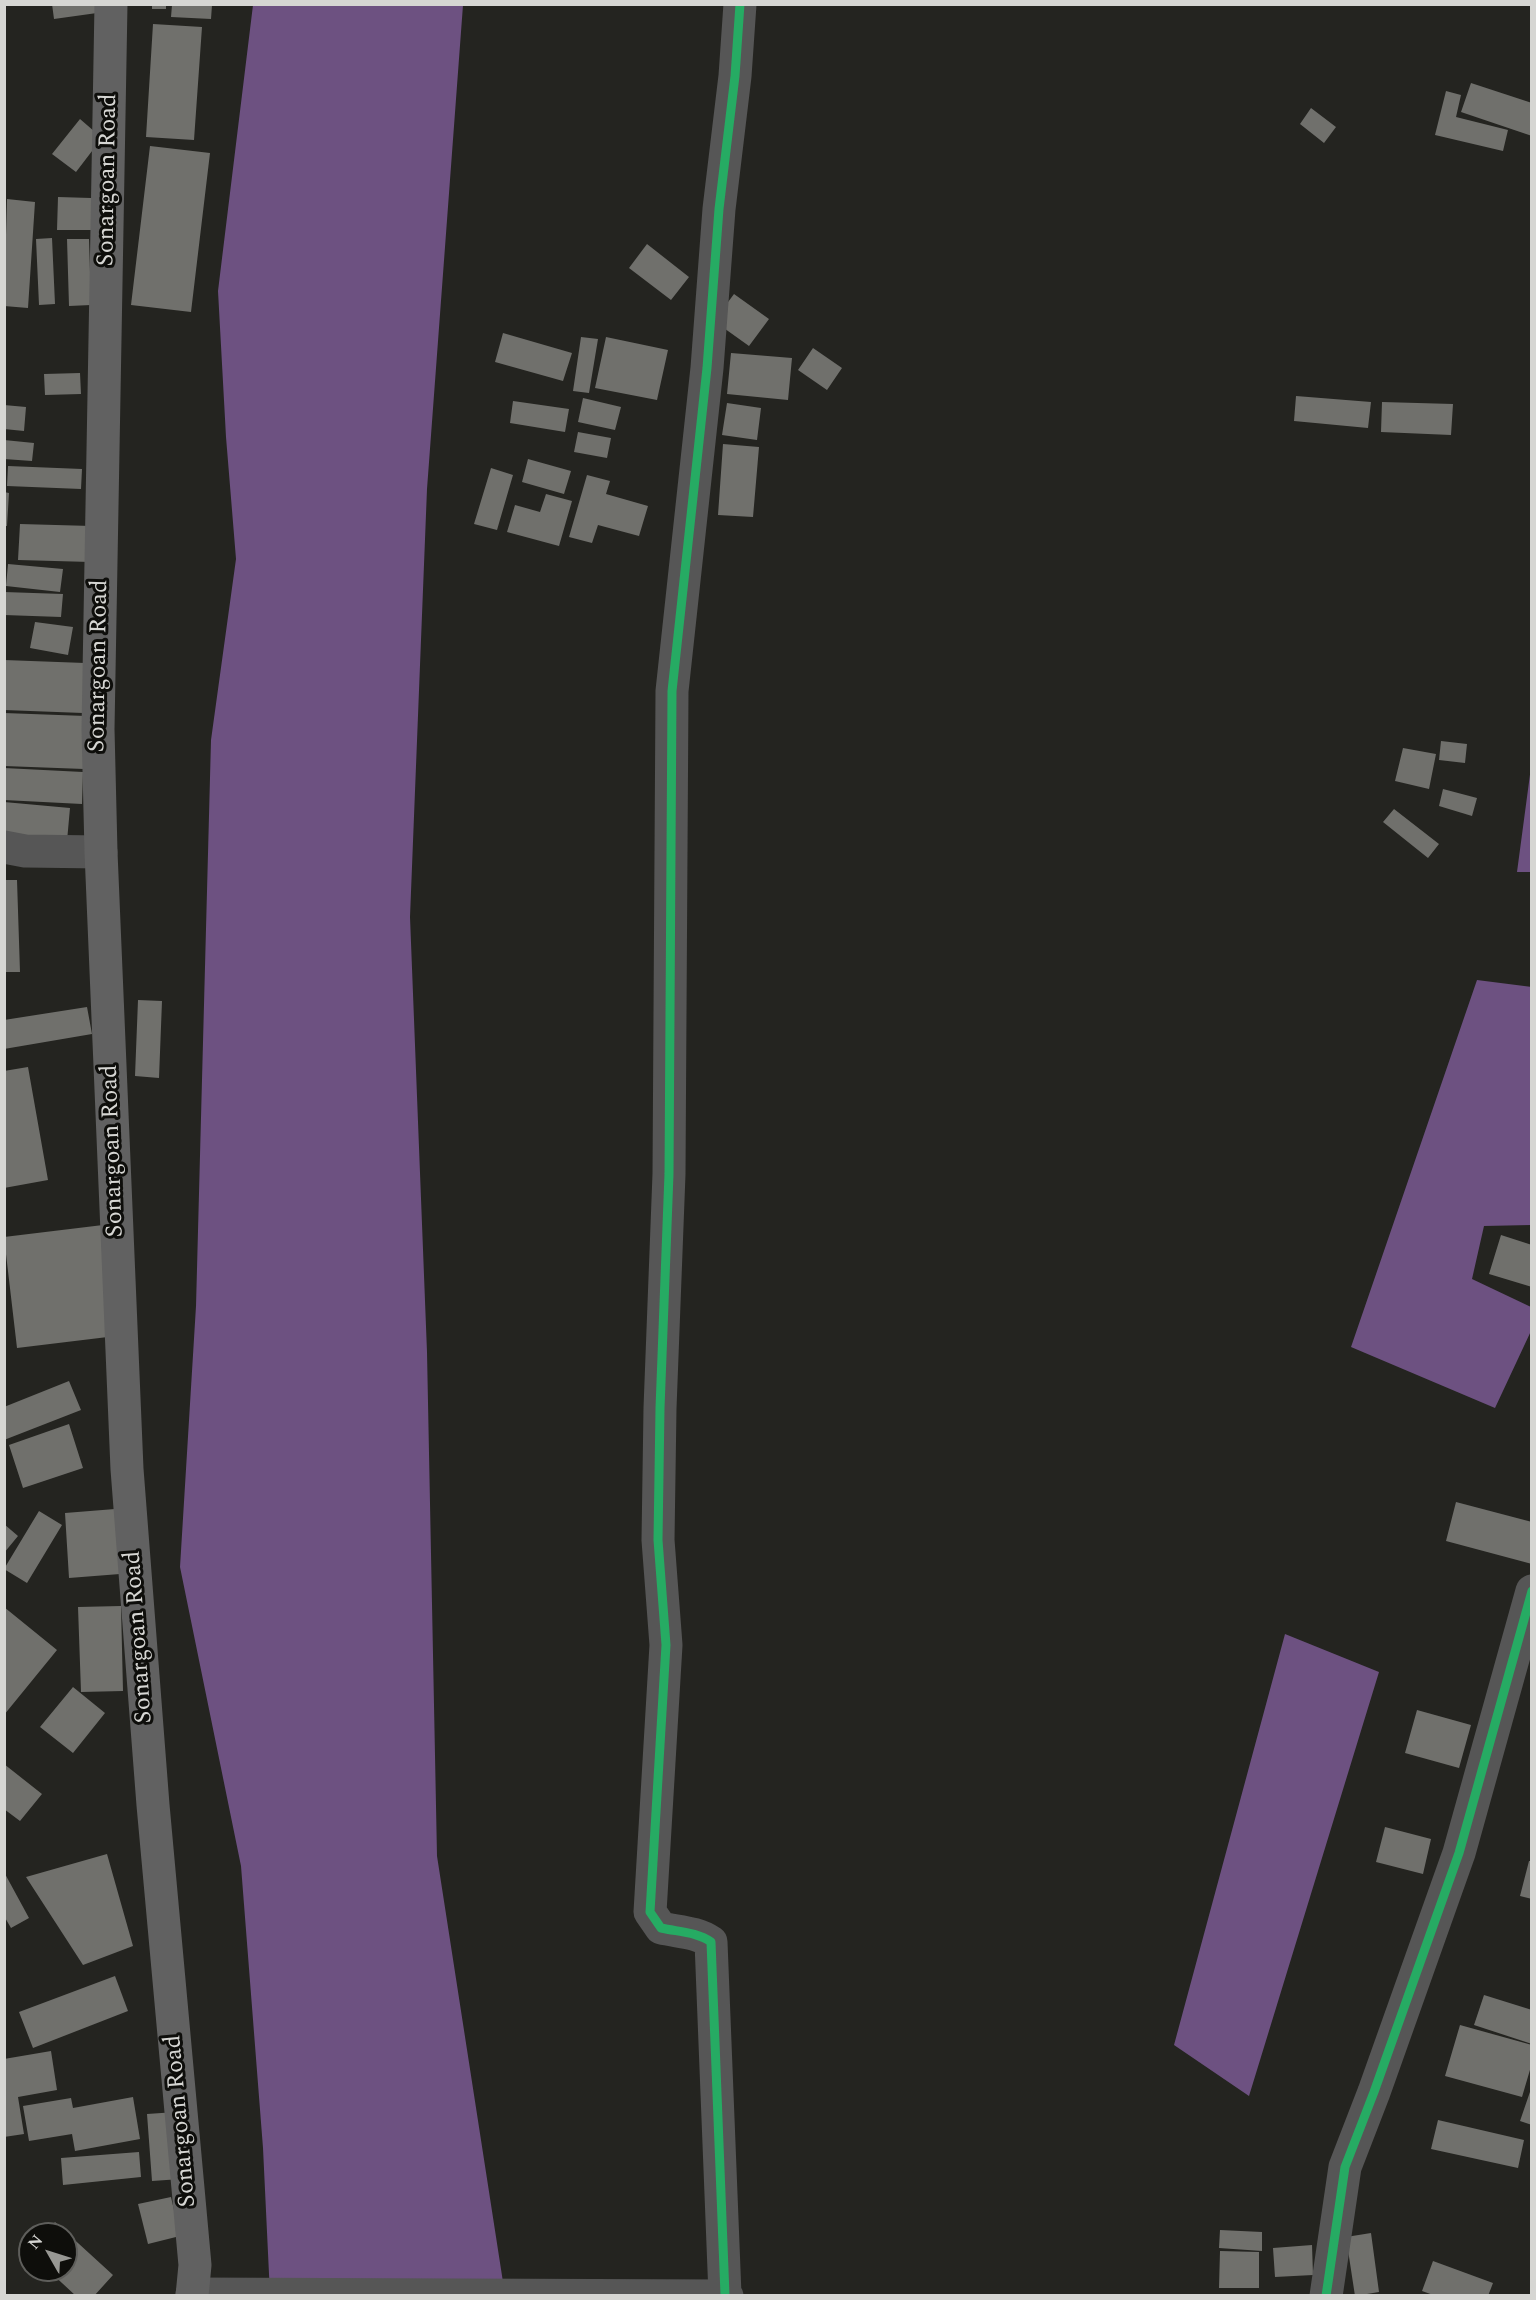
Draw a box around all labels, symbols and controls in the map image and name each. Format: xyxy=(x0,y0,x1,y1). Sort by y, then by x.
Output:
street label: Sonargoan Road xyxy=(93,93,125,267)
street label: Sonargoan Road xyxy=(84,579,116,753)
street label: Sonargoan Road xyxy=(97,1064,131,1238)
street label: Sonargoan Road xyxy=(120,1550,160,1724)
street label: Sonargoan Road xyxy=(160,2034,204,2208)
north arrow xyxy=(18,2222,78,2282)
text: N xyxy=(22,2229,49,2255)

